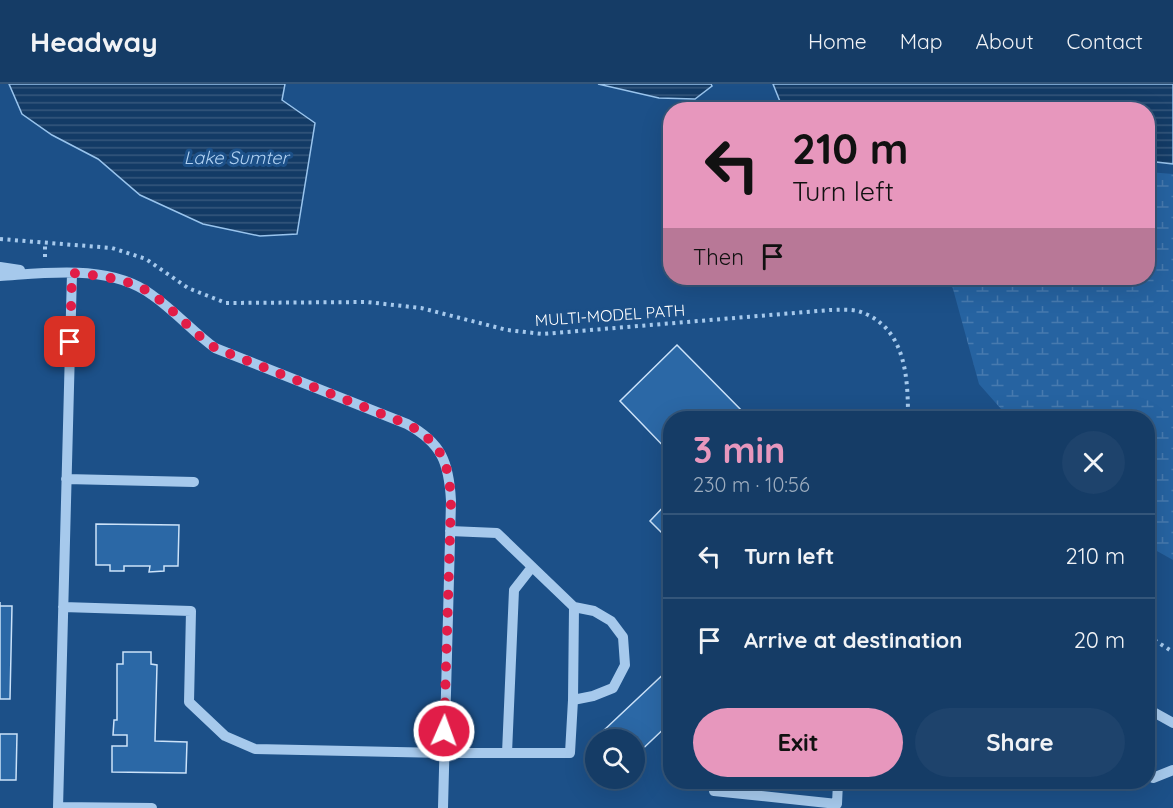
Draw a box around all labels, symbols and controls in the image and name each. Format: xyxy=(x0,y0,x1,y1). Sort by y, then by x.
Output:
text: Headway xyxy=(30,24,158,59)
text: Home xyxy=(808,28,867,54)
text: Map xyxy=(900,28,943,54)
text: About xyxy=(976,28,1034,54)
text: Contact xyxy=(1067,28,1143,54)
text: 210 m xyxy=(792,122,909,175)
icon: left xyxy=(693,126,771,204)
water label: Lake Sumter xyxy=(184,146,290,169)
text: Turn left xyxy=(792,174,894,208)
icon: arrive xyxy=(756,240,789,273)
text: Then xyxy=(693,243,744,271)
street label: MULTI-MODEL PATH xyxy=(534,300,686,330)
pin xyxy=(44,316,95,367)
icon: arrive xyxy=(53,325,86,358)
text: 3 min xyxy=(693,427,786,472)
button: close xyxy=(1062,431,1125,494)
text: 230 m · 10:56 xyxy=(693,472,810,497)
icon: left xyxy=(693,540,726,573)
text: Turn left xyxy=(744,542,834,570)
text: 210 m xyxy=(1066,542,1125,570)
icon: arrive xyxy=(693,624,726,657)
text: Arrive at destination xyxy=(744,626,962,654)
text: 20 m xyxy=(1074,626,1125,654)
position arrow xyxy=(412,699,476,763)
button: Exit xyxy=(693,708,903,777)
button: Share xyxy=(915,708,1125,777)
map controls xyxy=(585,729,645,789)
button: search xyxy=(585,729,645,789)

